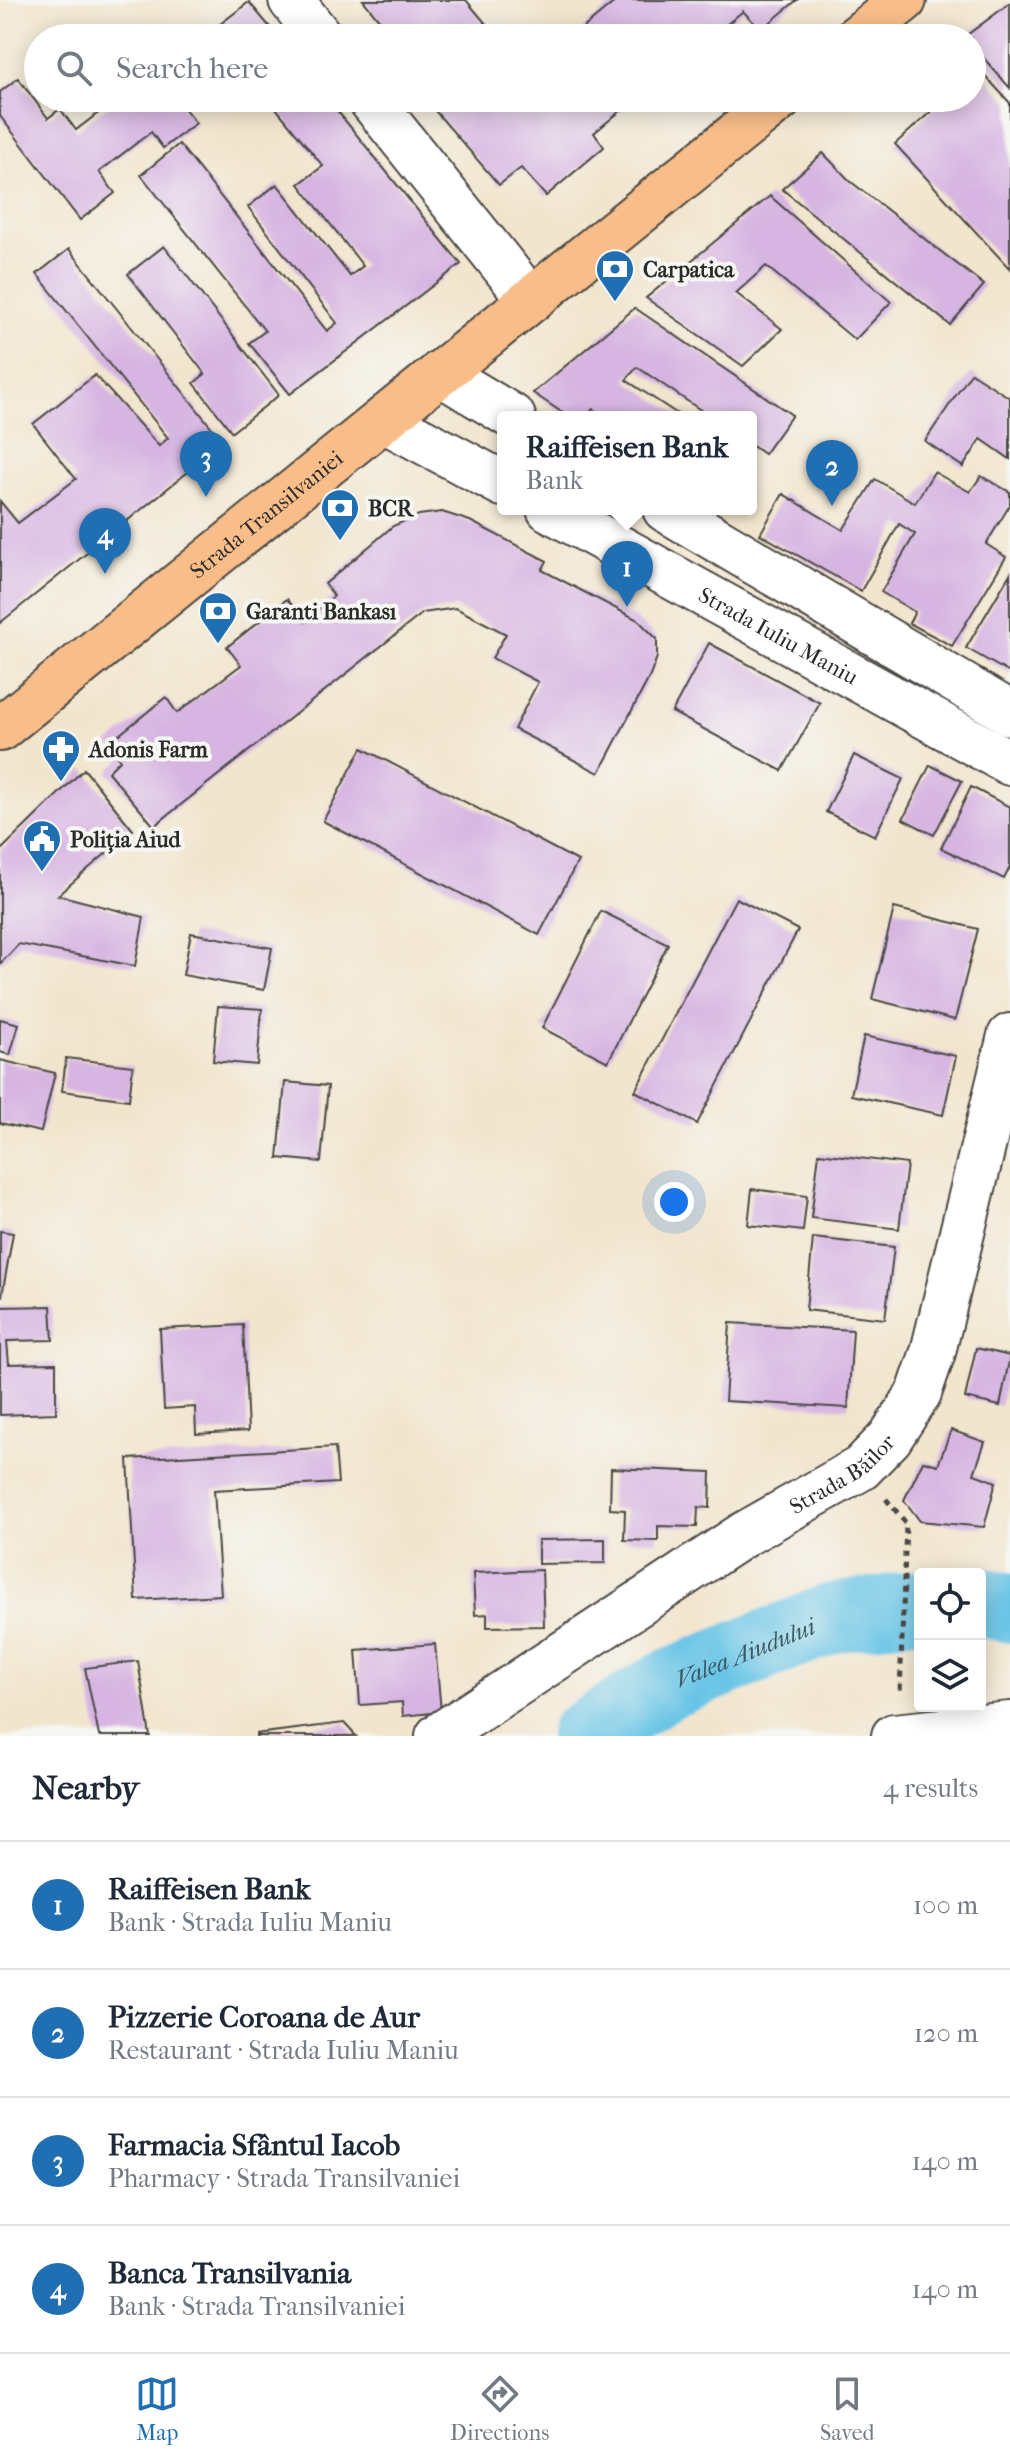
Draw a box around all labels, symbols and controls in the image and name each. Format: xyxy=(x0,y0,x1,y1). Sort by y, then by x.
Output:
search box xyxy=(24,24,986,112)
icon: search xyxy=(52,46,96,90)
text: Search here xyxy=(116,51,268,86)
bank icon: Carpatica xyxy=(594,248,636,303)
place label: Carpatica xyxy=(643,257,735,283)
popup xyxy=(497,411,757,515)
text: Raiffeisen Bank xyxy=(526,430,728,465)
pin: 3 xyxy=(180,431,232,497)
pin: 2 xyxy=(806,440,858,506)
street label: Strada Transilvaniei xyxy=(185,445,349,584)
text: Bank xyxy=(526,465,583,496)
bank icon: BCR xyxy=(319,487,361,542)
place label: BCR xyxy=(368,496,415,522)
pin: 4 xyxy=(79,508,131,574)
pin: 1 xyxy=(601,541,653,607)
street label: Strada Iuliu Maniu xyxy=(694,582,863,691)
bank icon: Garanti Bankası xyxy=(197,590,239,645)
place label: Garanti Bankası xyxy=(246,599,397,625)
pharmacy icon: Adonis Farm xyxy=(40,728,82,783)
place label: Adonis Farm xyxy=(87,737,209,763)
public building icon: Poliția Aiud xyxy=(21,818,63,873)
place label: Poliția Aiud xyxy=(70,827,182,854)
your location xyxy=(654,1182,694,1222)
street label: Strada Băilor xyxy=(785,1429,901,1520)
map controls xyxy=(914,1568,986,1712)
button: locate xyxy=(914,1568,986,1640)
water label: Valea Aiudului xyxy=(671,1612,821,1694)
button: layers xyxy=(914,1640,986,1712)
text: Nearby xyxy=(32,1768,139,1808)
text: 4 results xyxy=(883,1773,978,1804)
text: Raiffeisen Bank xyxy=(108,1872,310,1907)
text: 1 xyxy=(53,1890,63,1921)
text: 100 m xyxy=(913,1890,978,1921)
text: Bank · Strada Iuliu Maniu xyxy=(108,1907,392,1938)
text: Pizzerie Coroana de Aur xyxy=(108,2000,420,2035)
text: 2 xyxy=(51,2018,65,2049)
text: 120 m xyxy=(914,2018,978,2049)
text: Restaurant · Strada Iuliu Maniu xyxy=(108,2035,459,2066)
text: Farmacia Sfântul Iacob xyxy=(108,2128,400,2163)
text: 3 xyxy=(53,2146,63,2177)
text: 140 m xyxy=(912,2146,978,2177)
text: Pharmacy · Strada Transilvaniei xyxy=(108,2163,460,2194)
text: Banca Transilvania xyxy=(108,2256,351,2291)
text: 4 xyxy=(50,2274,66,2305)
text: 140 m xyxy=(912,2274,978,2305)
text: Bank · Strada Transilvaniei xyxy=(108,2291,405,2322)
tab: Map xyxy=(135,2372,179,2446)
tab: Directions xyxy=(450,2372,549,2446)
tab: Saved xyxy=(820,2372,875,2446)

